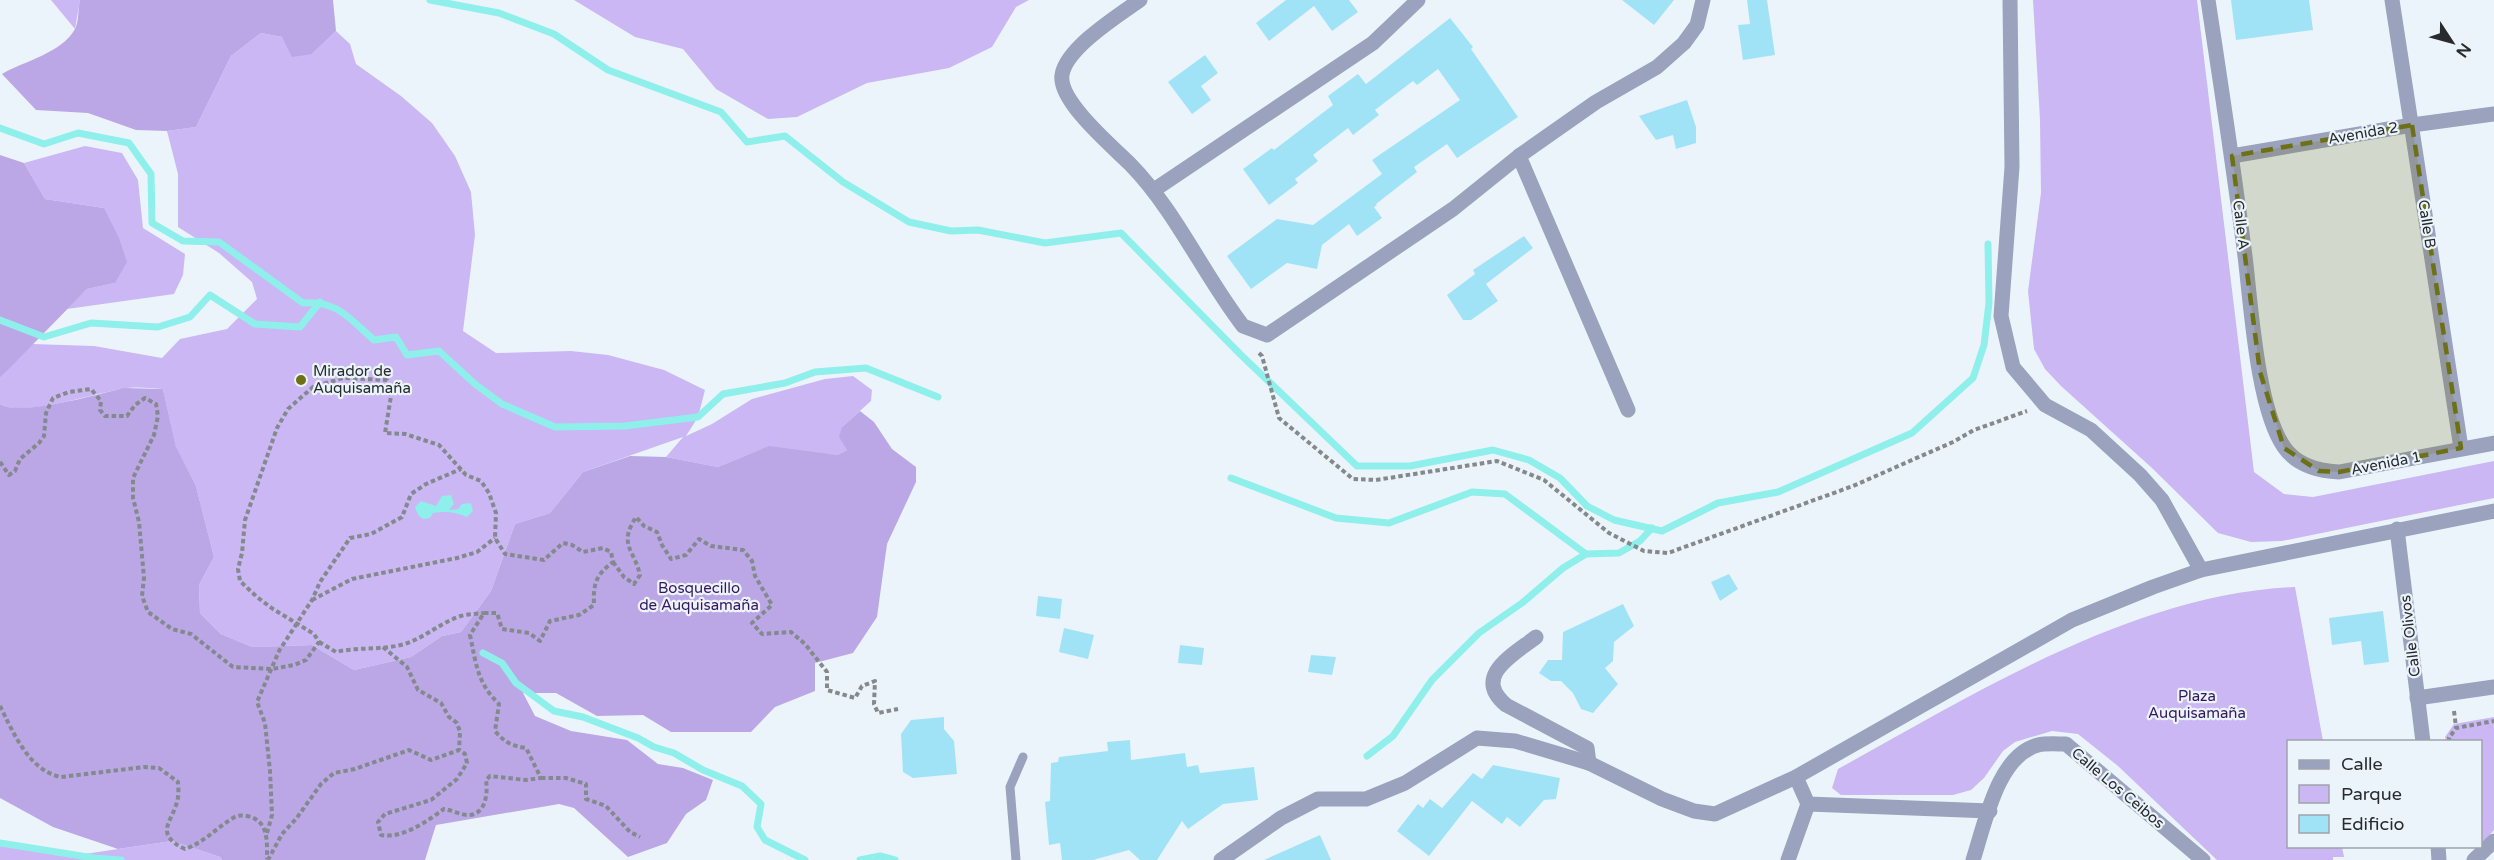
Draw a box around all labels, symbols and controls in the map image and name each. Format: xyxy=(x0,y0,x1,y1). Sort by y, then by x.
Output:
north arrow xyxy=(2422,12,2482,72)
text: N xyxy=(2451,39,2475,61)
street label: Avenida 2 xyxy=(2326,118,2400,148)
street label: Calle B xyxy=(2414,198,2440,250)
street label: Calle A xyxy=(2229,199,2253,251)
place label: Mirador de Auquisamaña xyxy=(313,362,411,397)
marker: Mirador de Auquisamaña xyxy=(294,373,308,387)
street label: Avenida 1 xyxy=(2349,447,2423,479)
park label: Bosquecillo de Auquisamaña xyxy=(639,579,759,614)
street label: Calle Olivos xyxy=(2396,594,2424,678)
park label: Plaza Auquisamaña xyxy=(2148,687,2246,722)
legend xyxy=(2287,740,2482,848)
street label: Calle Los Ceibos xyxy=(2068,744,2168,832)
text: Calle xyxy=(2341,753,2383,775)
text: Parque xyxy=(2341,783,2402,805)
text: Edificio xyxy=(2341,813,2405,835)

